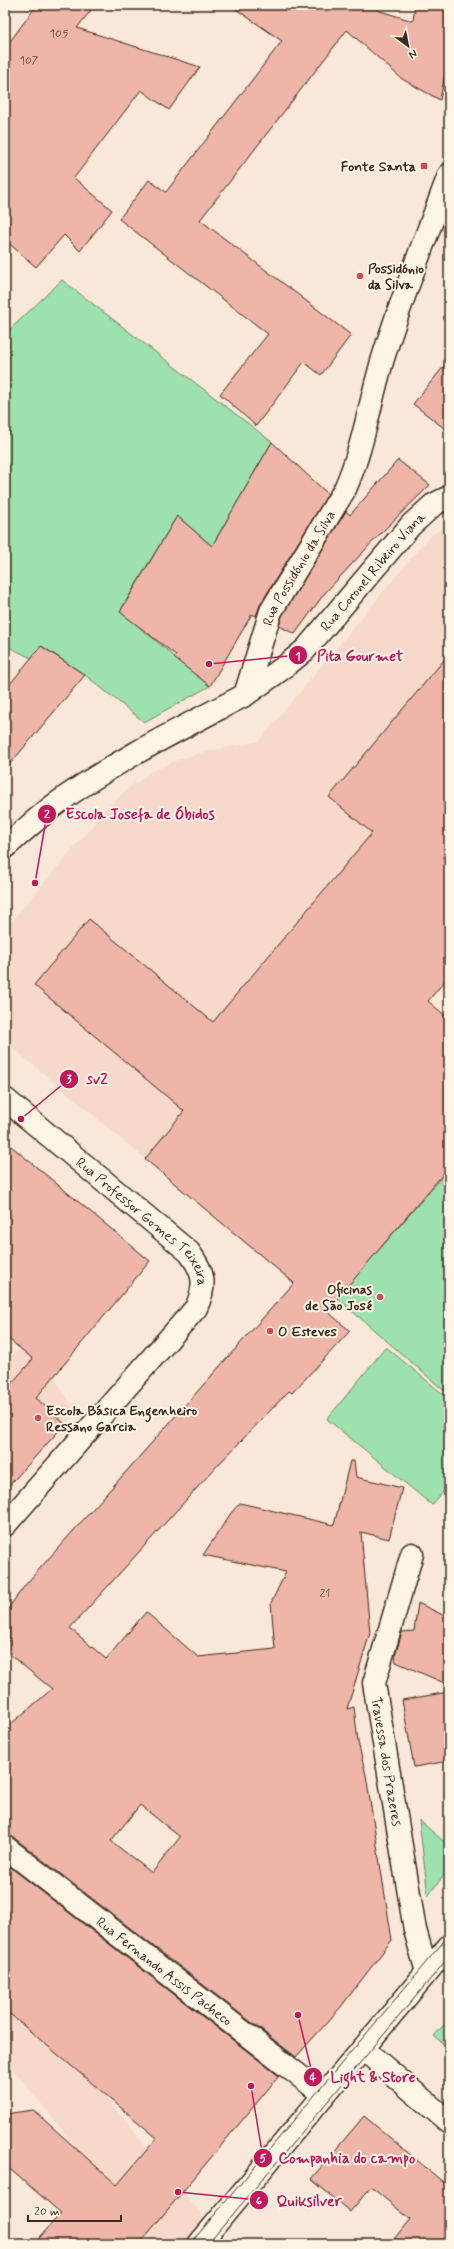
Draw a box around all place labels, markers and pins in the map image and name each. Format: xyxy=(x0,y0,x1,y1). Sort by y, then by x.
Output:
place label: Fonte Santa xyxy=(341,158,416,176)
marker: Fonte Santa xyxy=(419,161,429,171)
place label: Possidónio da Silva xyxy=(368,260,424,294)
marker: Possidónio da Silva xyxy=(355,271,365,281)
callout: Pita Gourmet xyxy=(288,642,412,669)
callout: Escola Josefa de Óbidos xyxy=(37,801,222,828)
callout: sv2 xyxy=(59,1066,116,1093)
place label: Oficinas de São José xyxy=(305,1281,373,1315)
marker: Oficinas de São José xyxy=(375,1292,385,1302)
place label: O Esteves xyxy=(278,1323,338,1341)
marker: O Esteves xyxy=(265,1326,275,1336)
place label: Escola Básica Engenheiro Ressano Garcia xyxy=(46,1402,197,1436)
marker: Escola Básica Engenheiro Ressano Garcia xyxy=(33,1413,43,1423)
callout: Light & Store xyxy=(303,2063,424,2090)
callout: Companhia do campo xyxy=(253,2145,421,2172)
callout: Quiksilver xyxy=(249,2187,350,2214)

